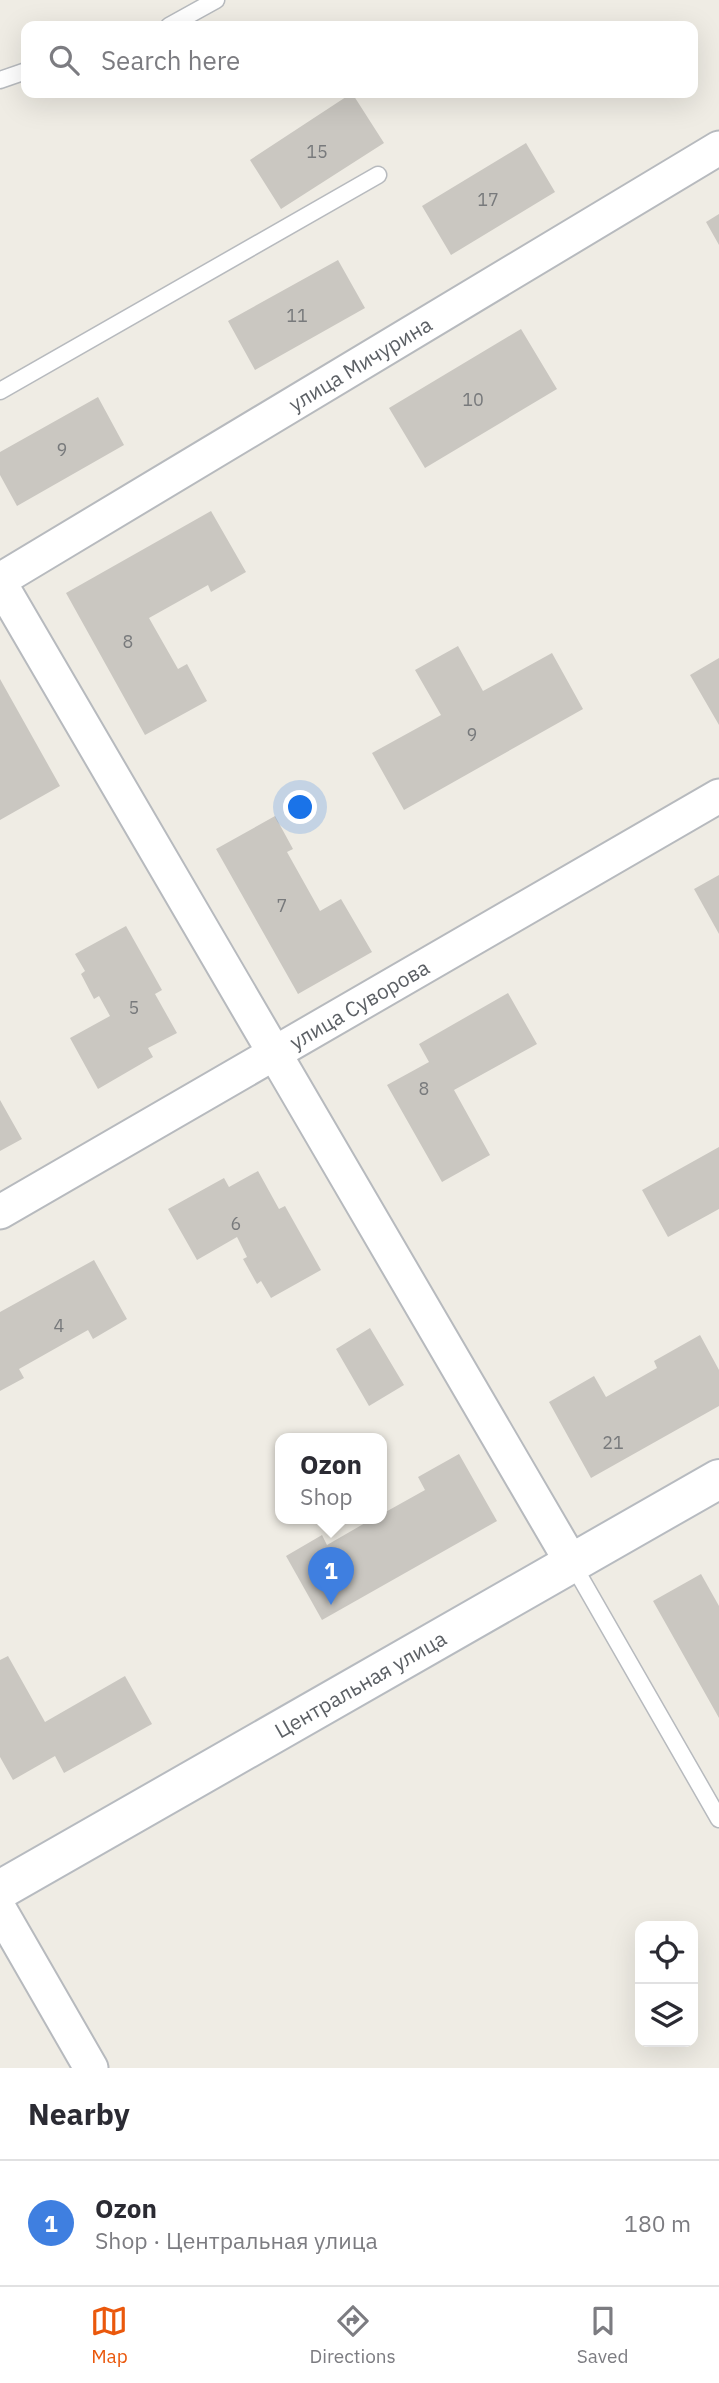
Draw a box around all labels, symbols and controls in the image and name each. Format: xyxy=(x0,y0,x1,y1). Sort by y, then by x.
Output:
search box xyxy=(21,21,698,98)
icon: search xyxy=(45,41,83,79)
text: Search here xyxy=(101,43,240,77)
house number: 15 xyxy=(306,140,328,163)
house number: 17 xyxy=(477,188,499,211)
house number: 11 xyxy=(286,304,308,327)
street label: улица Мичурина xyxy=(283,310,437,418)
house number: 10 xyxy=(462,388,484,411)
house number: 9 xyxy=(57,438,67,461)
house number: 8 xyxy=(123,630,133,653)
house number: 9 xyxy=(467,723,477,746)
your location xyxy=(283,790,317,824)
house number: 7 xyxy=(277,894,287,917)
street label: улица Суворова xyxy=(284,953,434,1056)
house number: 5 xyxy=(129,996,139,1019)
house number: 8 xyxy=(419,1077,429,1100)
house number: 6 xyxy=(231,1212,241,1235)
house number: 4 xyxy=(54,1314,65,1337)
house number: 21 xyxy=(602,1431,624,1454)
popup xyxy=(275,1433,387,1524)
text: Ozon xyxy=(300,1447,362,1481)
text: Shop xyxy=(300,1481,353,1511)
pin: 1 xyxy=(308,1547,354,1605)
street label: Центральная улица xyxy=(269,1624,451,1744)
map controls xyxy=(635,1921,698,2047)
button: locate xyxy=(635,1921,698,1984)
button: layers xyxy=(635,1984,698,2047)
text: Nearby xyxy=(28,2094,130,2133)
text: Ozon xyxy=(95,2191,157,2225)
text: 1 xyxy=(44,2208,58,2238)
text: 180 m xyxy=(624,2208,691,2238)
text: Shop · Центральная улица xyxy=(95,2225,378,2255)
tab: Map xyxy=(90,2302,128,2368)
tab: Directions xyxy=(309,2302,396,2368)
tab: Saved xyxy=(577,2302,629,2368)

